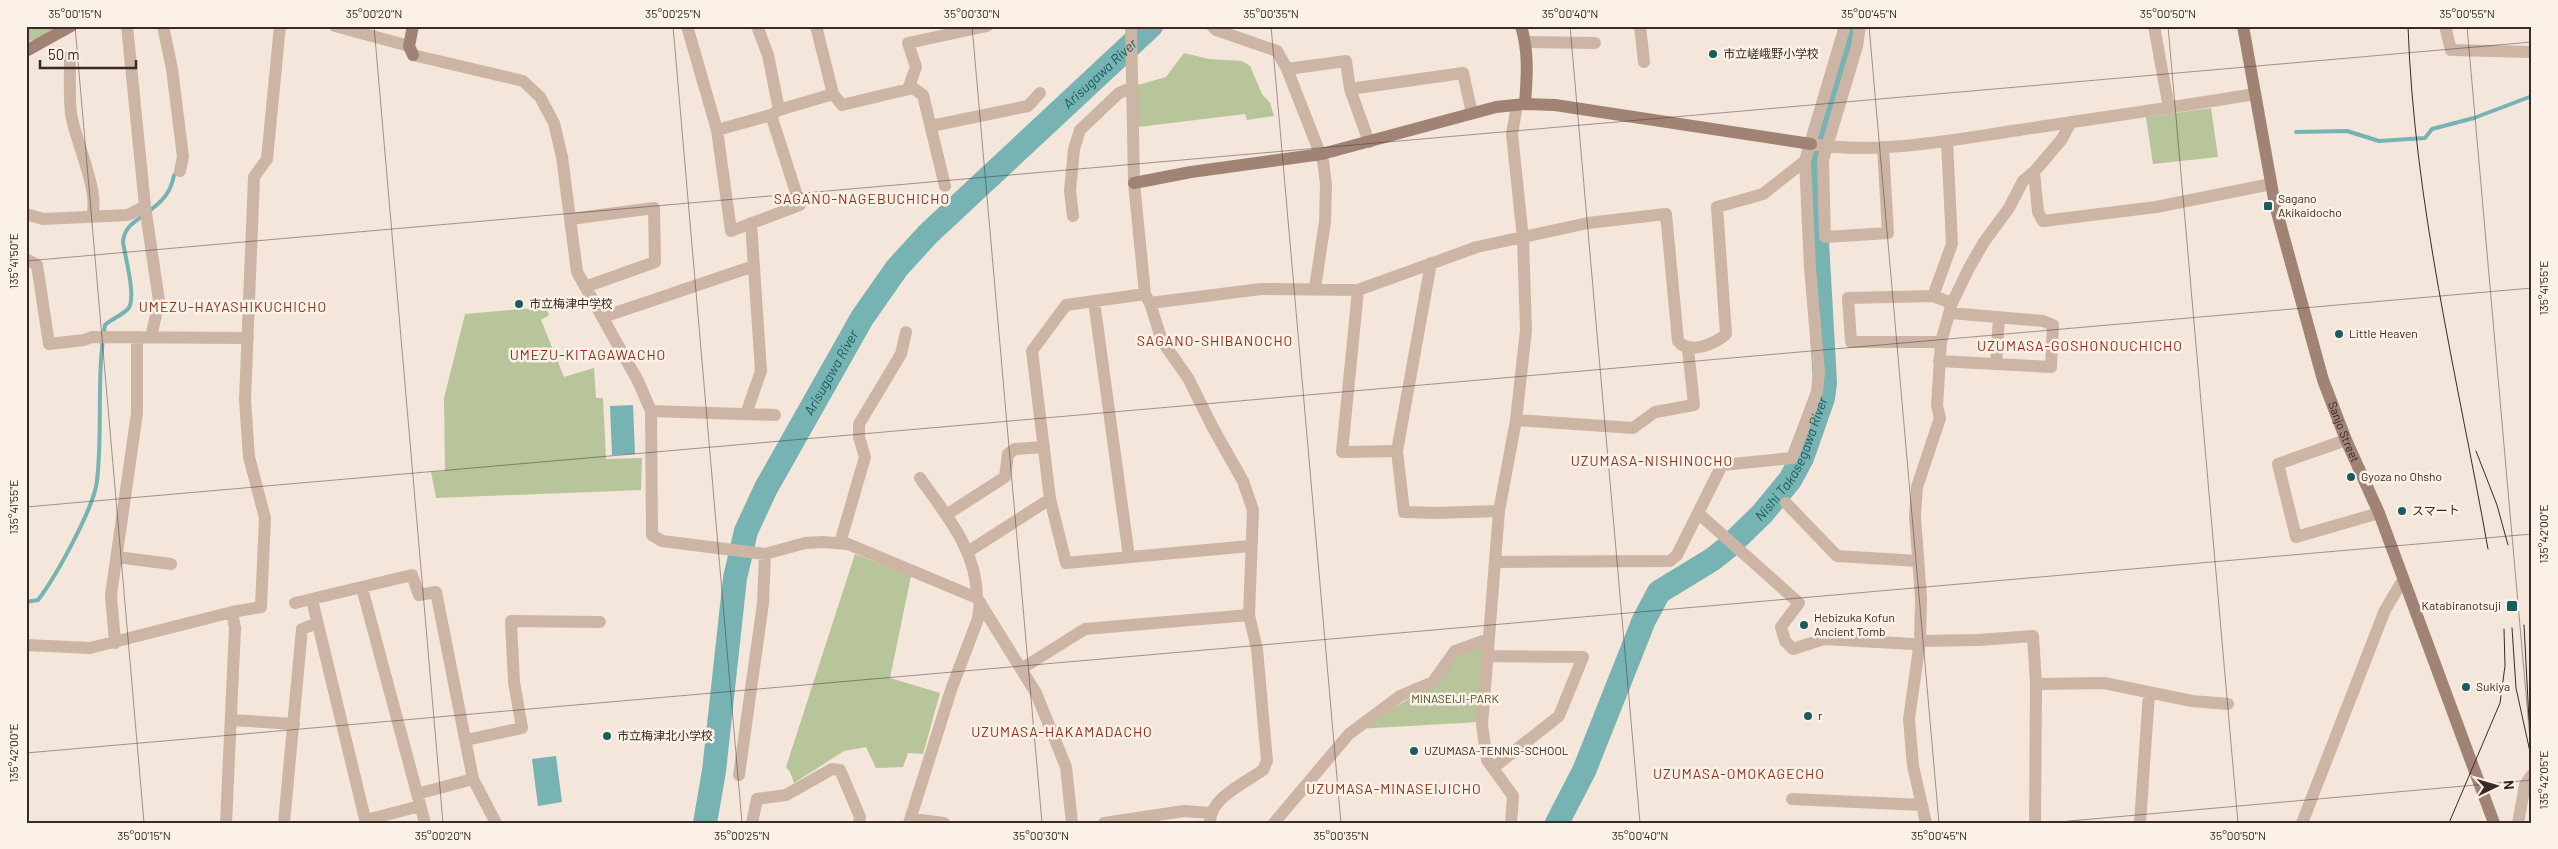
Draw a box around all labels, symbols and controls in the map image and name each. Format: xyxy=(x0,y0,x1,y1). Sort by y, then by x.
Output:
text: 35°00'15"N xyxy=(48,6,102,20)
text: 35°00'20"N xyxy=(346,6,402,20)
text: 35°00'25"N xyxy=(645,6,701,20)
text: 35°00'30"N xyxy=(944,6,1000,20)
text: 35°00'35"N xyxy=(1243,6,1299,20)
text: 35°00'40"N xyxy=(1542,6,1598,20)
text: 35°00'45"N xyxy=(1841,6,1897,20)
text: 35°00'50"N xyxy=(2140,6,2196,20)
text: 35°00'55"N xyxy=(2439,6,2495,20)
water label: Arisugawa River xyxy=(1059,34,1141,112)
scale bar xyxy=(40,38,136,70)
text: 50 m xyxy=(48,45,80,63)
place label: 市立嵯峨野小学校 xyxy=(1723,46,1819,60)
marker: 市立嵯峨野小学校 xyxy=(1707,48,1719,60)
district label: SAGANO-NAGEBUCHICHO xyxy=(774,190,950,207)
place label: Sagano Akikaidocho xyxy=(2278,191,2342,219)
marker: Sagano Akikaidocho xyxy=(2262,200,2274,212)
text: 135°41'50"E xyxy=(6,233,20,289)
text: 135°41'55"E xyxy=(2536,260,2550,316)
place label: 市立梅津中学校 xyxy=(529,296,613,310)
district label: UMEZU-HAYASHIKUCHICHO xyxy=(139,298,327,315)
marker: 市立梅津中学校 xyxy=(513,298,525,310)
water label: Arisugawa River xyxy=(800,326,862,418)
place label: Little Heaven xyxy=(2349,326,2418,340)
marker: Little Heaven xyxy=(2333,328,2345,340)
district label: SAGANO-SHIBANOCHO xyxy=(1137,332,1293,349)
district label: UZUMASA-GOSHONOUCHICHO xyxy=(1977,337,2183,354)
district label: UMEZU-KITAGAWACHO xyxy=(510,346,666,363)
water label: Nishi Takasegawa River xyxy=(1751,394,1831,524)
street label: Sanjo Street xyxy=(2326,399,2363,464)
district label: UZUMASA-NISHINOCHO xyxy=(1571,452,1733,469)
place label: Gyoza no Ohsho xyxy=(2361,469,2442,483)
marker: Gyoza no Ohsho xyxy=(2345,471,2357,483)
text: 135°41'55"E xyxy=(6,479,20,535)
place label: スマート xyxy=(2412,503,2460,517)
text: 135°42'00"E xyxy=(2536,504,2550,564)
marker: スマート xyxy=(2396,505,2408,517)
place label: Katabiranotsuji xyxy=(2422,598,2501,612)
marker: Katabiranotsuji xyxy=(2505,599,2519,613)
place label: Hebizuka Kofun Ancient Tomb xyxy=(1814,610,1895,638)
marker: Hebizuka Kofun Ancient Tomb xyxy=(1798,619,1810,631)
place label: Sukiya xyxy=(2476,679,2510,693)
marker: Sukiya xyxy=(2460,681,2472,693)
park label: MINASEIJI-PARK xyxy=(1411,691,1499,705)
place label: r xyxy=(1818,708,1823,722)
marker: r xyxy=(1802,710,1814,722)
text: 135°42'00"E xyxy=(6,723,20,783)
district label: UZUMASA-HAKAMADACHO xyxy=(971,723,1153,740)
place label: 市立梅津北小学校 xyxy=(617,728,713,742)
marker: 市立梅津北小学校 xyxy=(601,730,613,742)
place label: UZUMASA-TENNIS-SCHOOL xyxy=(1424,743,1569,757)
marker: UZUMASA-TENNIS-SCHOOL xyxy=(1408,745,1420,757)
text: 135°42'05"E xyxy=(2536,750,2550,810)
north arrow xyxy=(2470,762,2520,812)
district label: UZUMASA-OMOKAGECHO xyxy=(1653,765,1825,782)
text: N xyxy=(2501,779,2518,790)
district label: UZUMASA-MINASEIJICHO xyxy=(1306,780,1482,797)
text: 35°00'15"N xyxy=(117,828,171,842)
text: 35°00'20"N xyxy=(415,828,471,842)
text: 35°00'25"N xyxy=(714,828,770,842)
text: 35°00'30"N xyxy=(1013,828,1069,842)
text: 35°00'35"N xyxy=(1313,828,1369,842)
text: 35°00'40"N xyxy=(1612,828,1668,842)
text: 35°00'45"N xyxy=(1911,828,1967,842)
text: 35°00'50"N xyxy=(2210,828,2266,842)

